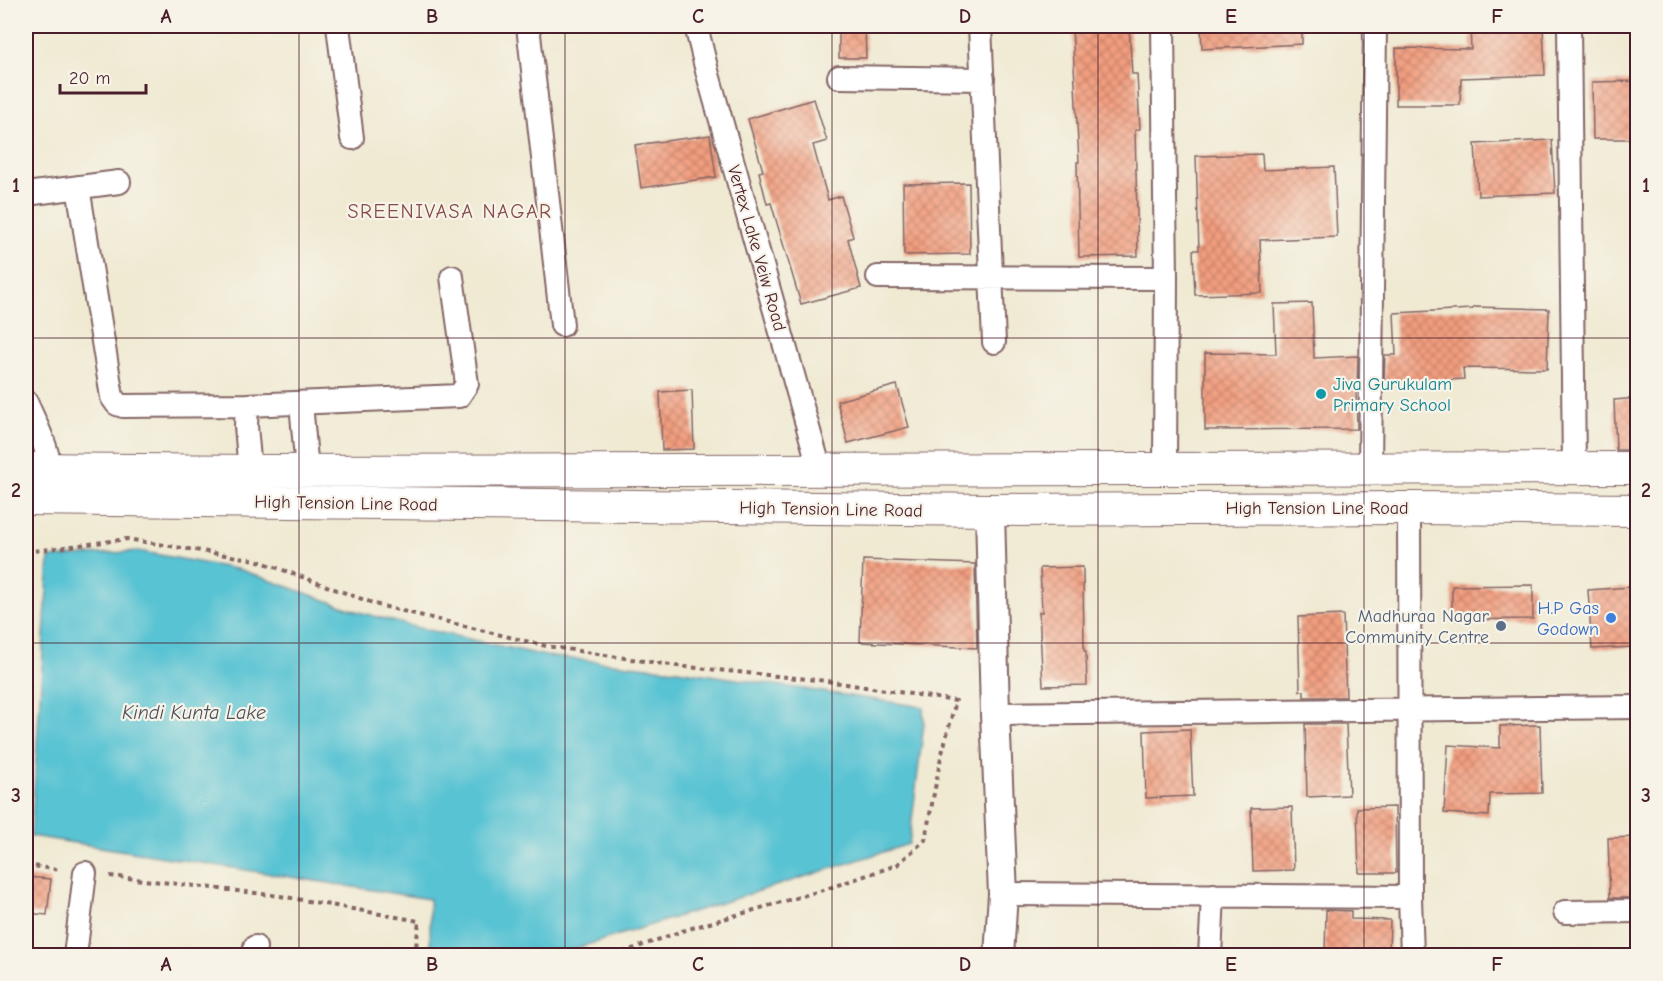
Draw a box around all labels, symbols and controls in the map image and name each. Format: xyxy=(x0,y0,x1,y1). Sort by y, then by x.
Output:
text: A xyxy=(160,5,172,28)
text: B xyxy=(426,5,438,28)
text: C xyxy=(692,5,704,28)
text: D xyxy=(959,5,971,28)
text: E xyxy=(1225,5,1237,28)
text: F xyxy=(1491,5,1503,28)
scale bar xyxy=(60,57,146,95)
text: 20 m xyxy=(69,68,110,89)
street label: Vertex Lake Veiw Road xyxy=(723,163,790,333)
text: 1 xyxy=(12,174,20,197)
text: 1 xyxy=(1642,174,1650,197)
district label: SREENIVASA NAGAR xyxy=(347,200,553,223)
place label: Jiva Gurukulam Primary School xyxy=(1333,374,1452,416)
marker: Jiva Gurukulam Primary School xyxy=(1314,387,1328,401)
text: 2 xyxy=(11,479,21,502)
text: 2 xyxy=(1641,479,1651,502)
street label: High Tension Line Road xyxy=(254,491,438,516)
street label: High Tension Line Road xyxy=(739,497,923,522)
street label: High Tension Line Road xyxy=(1225,498,1409,519)
place label: H.P Gas Godown xyxy=(1537,598,1599,640)
place label: Madhuraa Nagar Community Centre xyxy=(1345,606,1490,648)
marker: H.P Gas Godown xyxy=(1604,611,1618,625)
marker: Madhuraa Nagar Community Centre xyxy=(1494,619,1508,633)
water label: Kindi Kunta Lake xyxy=(122,701,266,724)
text: 3 xyxy=(11,784,21,807)
text: 3 xyxy=(1641,784,1651,807)
text: A xyxy=(160,953,172,976)
text: B xyxy=(426,953,438,976)
text: C xyxy=(692,953,704,976)
text: D xyxy=(959,953,971,976)
text: E xyxy=(1225,953,1237,976)
text: F xyxy=(1491,953,1503,976)

